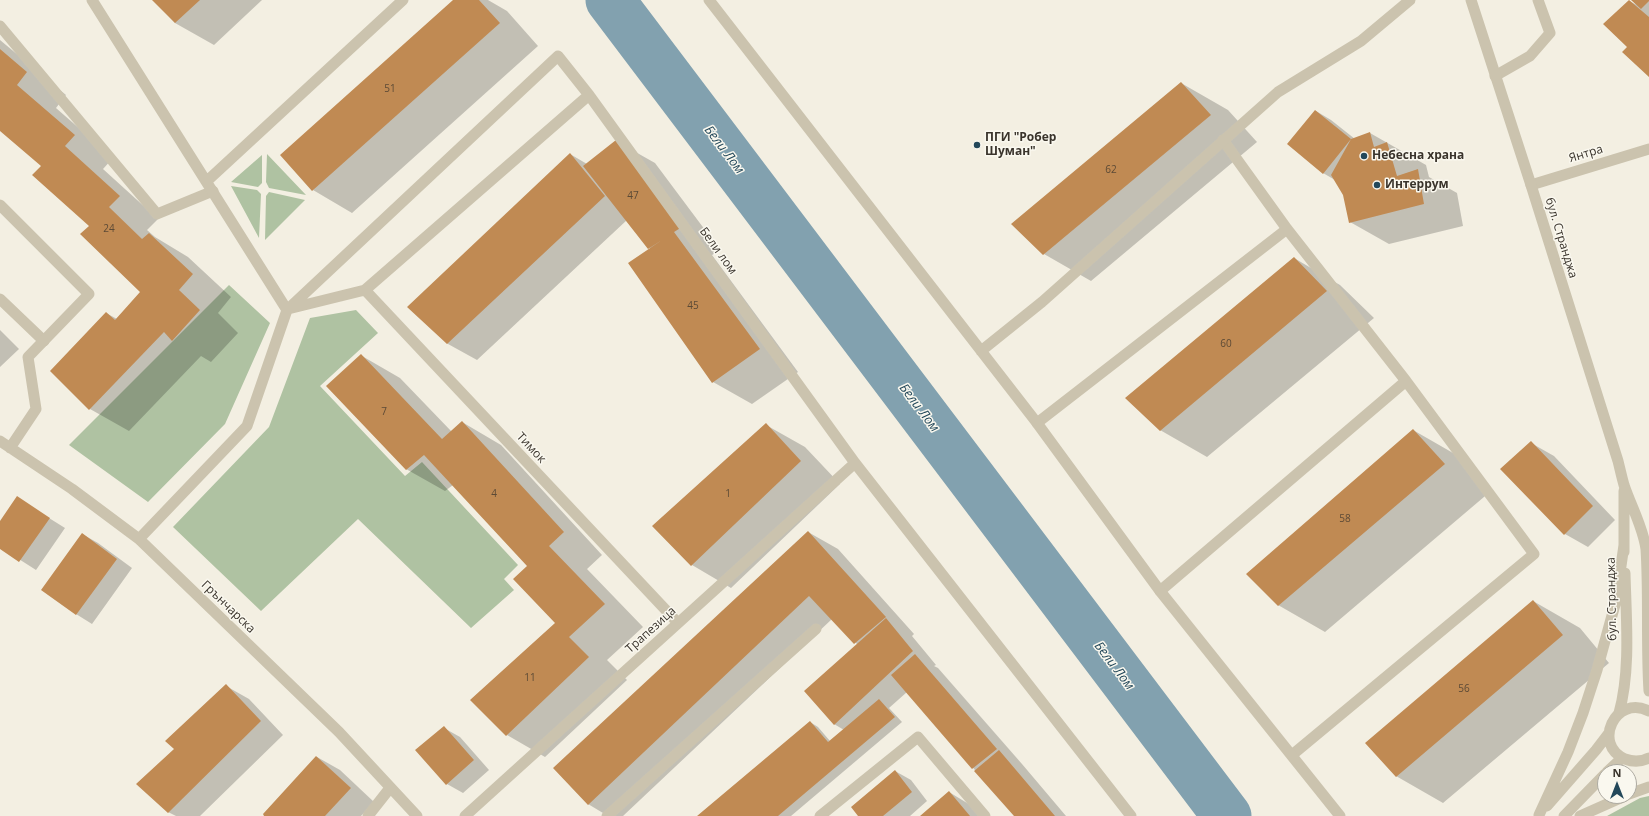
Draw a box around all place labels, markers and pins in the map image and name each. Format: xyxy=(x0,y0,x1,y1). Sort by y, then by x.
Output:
place label: ПГИ "Робер Шуман" xyxy=(985,131,1056,159)
marker: ПГИ "Робер Шуман" xyxy=(972,140,982,150)
place label: Небесна храна xyxy=(1372,149,1464,163)
marker: Небесна храна xyxy=(1359,151,1369,161)
place label: Интеррум xyxy=(1385,178,1449,192)
marker: Интеррум xyxy=(1372,180,1382,190)

